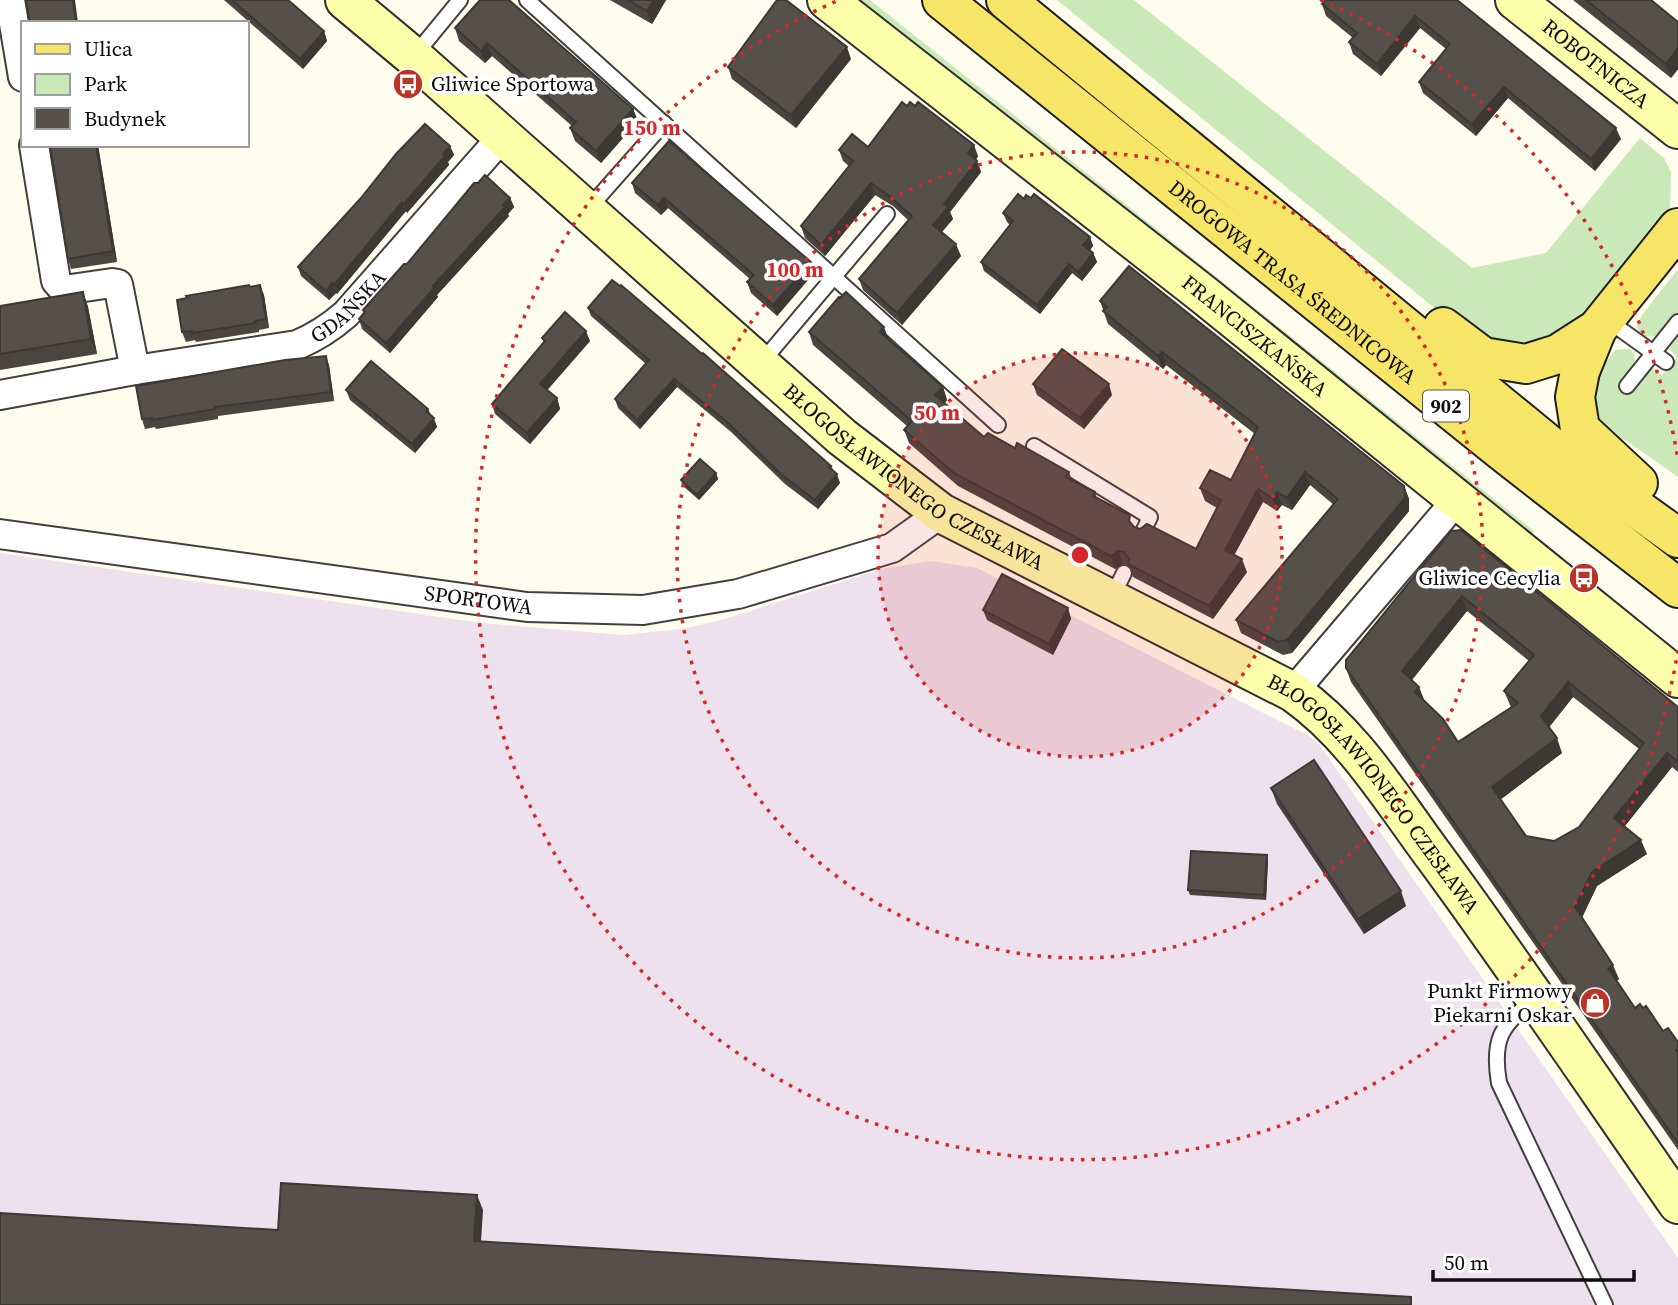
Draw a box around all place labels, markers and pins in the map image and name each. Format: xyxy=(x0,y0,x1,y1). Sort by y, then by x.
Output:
bus stop icon: Gliwice Sportowa xyxy=(391,67,425,101)
place label: Gliwice Sportowa xyxy=(431,69,594,98)
centre of rings xyxy=(1068,543,1092,567)
bus stop icon: Gliwice Cecylia xyxy=(1567,561,1601,595)
place label: Gliwice Cecylia xyxy=(1419,563,1561,592)
place label: Punkt Firmowy Piekarni Oskar xyxy=(1427,976,1572,1029)
shop icon: Punkt Firmowy Piekarni Oskar xyxy=(1578,986,1612,1020)

